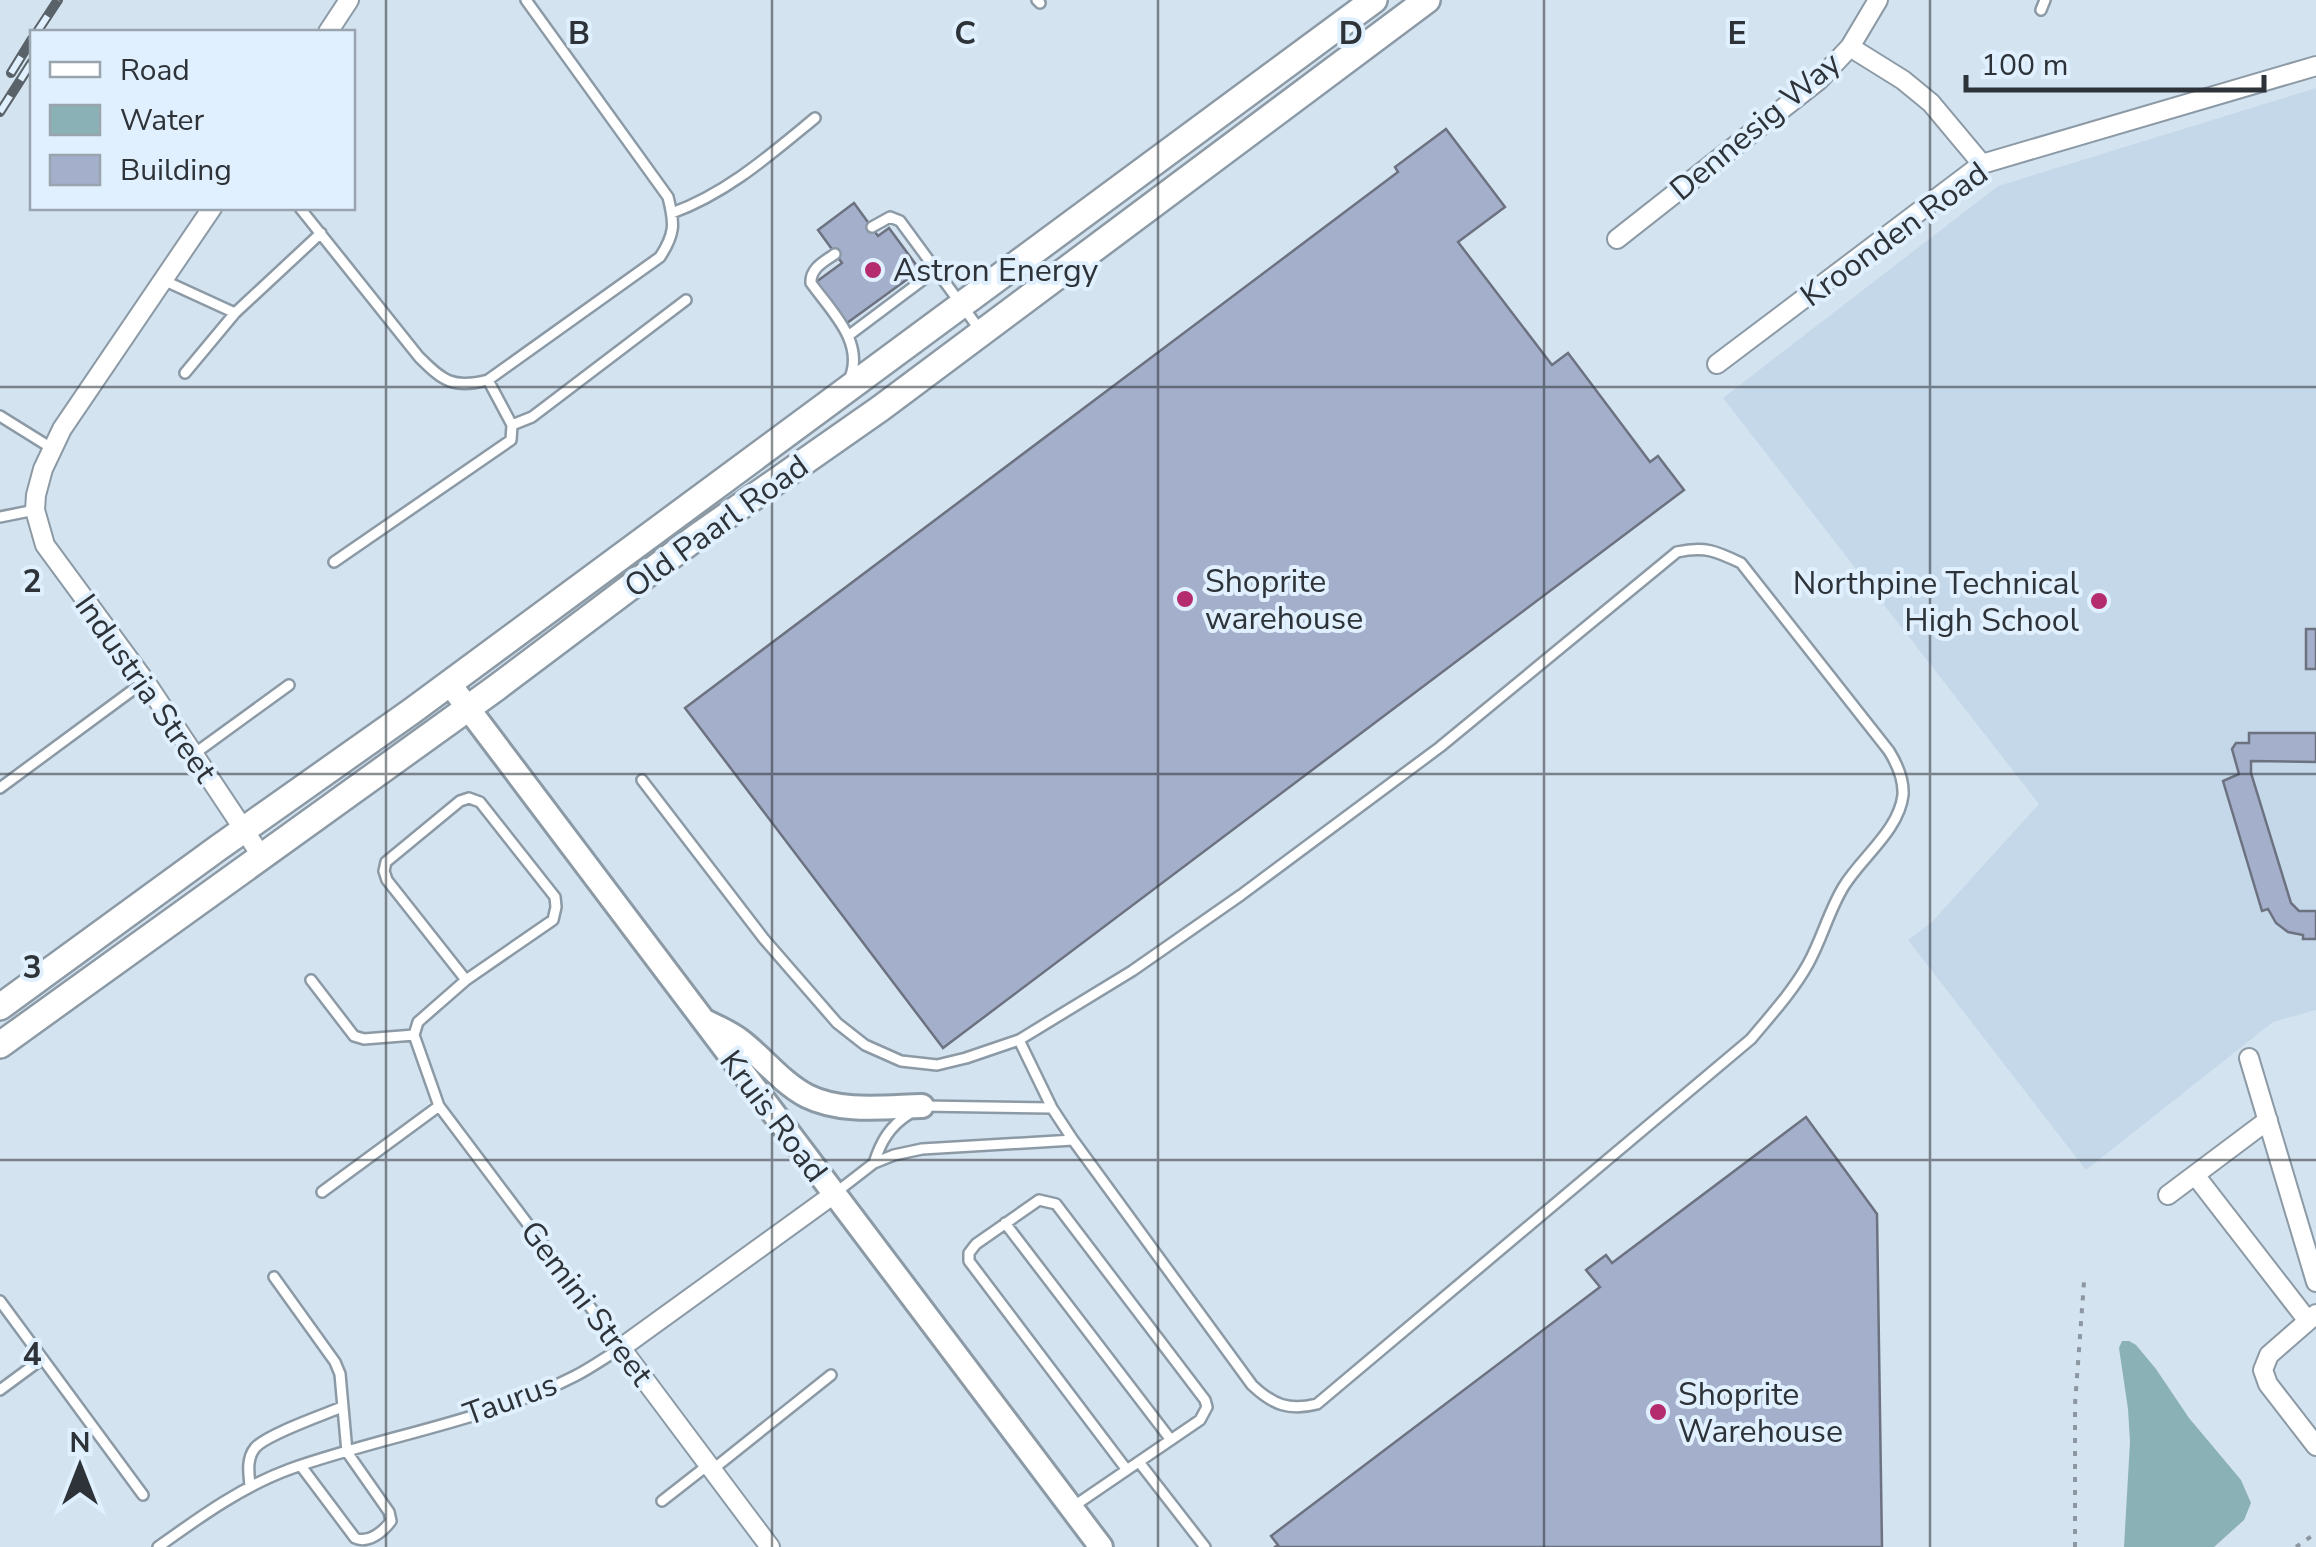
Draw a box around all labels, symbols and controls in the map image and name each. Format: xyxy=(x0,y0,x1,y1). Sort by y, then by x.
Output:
text: B xyxy=(568,12,590,55)
text: C xyxy=(954,12,976,55)
text: D xyxy=(1339,12,1363,55)
text: E xyxy=(1727,12,1747,55)
legend xyxy=(30,30,355,210)
scale bar xyxy=(1966,30,2264,92)
street label: Dennesig Way xyxy=(1661,42,1850,211)
text: 100 m xyxy=(1981,45,2068,86)
text: Road xyxy=(120,50,190,91)
text: Water xyxy=(120,100,205,141)
text: Building xyxy=(120,150,232,191)
street label: Kroonden Road xyxy=(1792,152,1997,317)
place label: Astron Energy xyxy=(893,249,1099,292)
marker: Astron Energy xyxy=(862,259,884,281)
street label: Old Paarl Road xyxy=(616,445,817,608)
text: 2 xyxy=(22,560,42,603)
place label: Shoprite warehouse xyxy=(1205,560,1363,640)
place label: Northpine Technical High School xyxy=(1793,562,2080,642)
street label: Industria Street xyxy=(65,586,227,792)
marker: Shoprite warehouse xyxy=(1174,588,1196,610)
marker: Northpine Technical High School xyxy=(2088,590,2110,612)
text: 3 xyxy=(22,946,42,989)
street label: Kruis Road xyxy=(710,1042,837,1191)
street label: Gemini Street xyxy=(510,1212,663,1395)
text: 4 xyxy=(22,1333,42,1376)
street label: Taurus xyxy=(457,1363,563,1436)
place label: Shoprite Warehouse xyxy=(1678,1373,1843,1453)
marker: Shoprite Warehouse xyxy=(1647,1401,1669,1423)
north arrow xyxy=(30,1417,130,1517)
text: N xyxy=(70,1424,90,1462)

